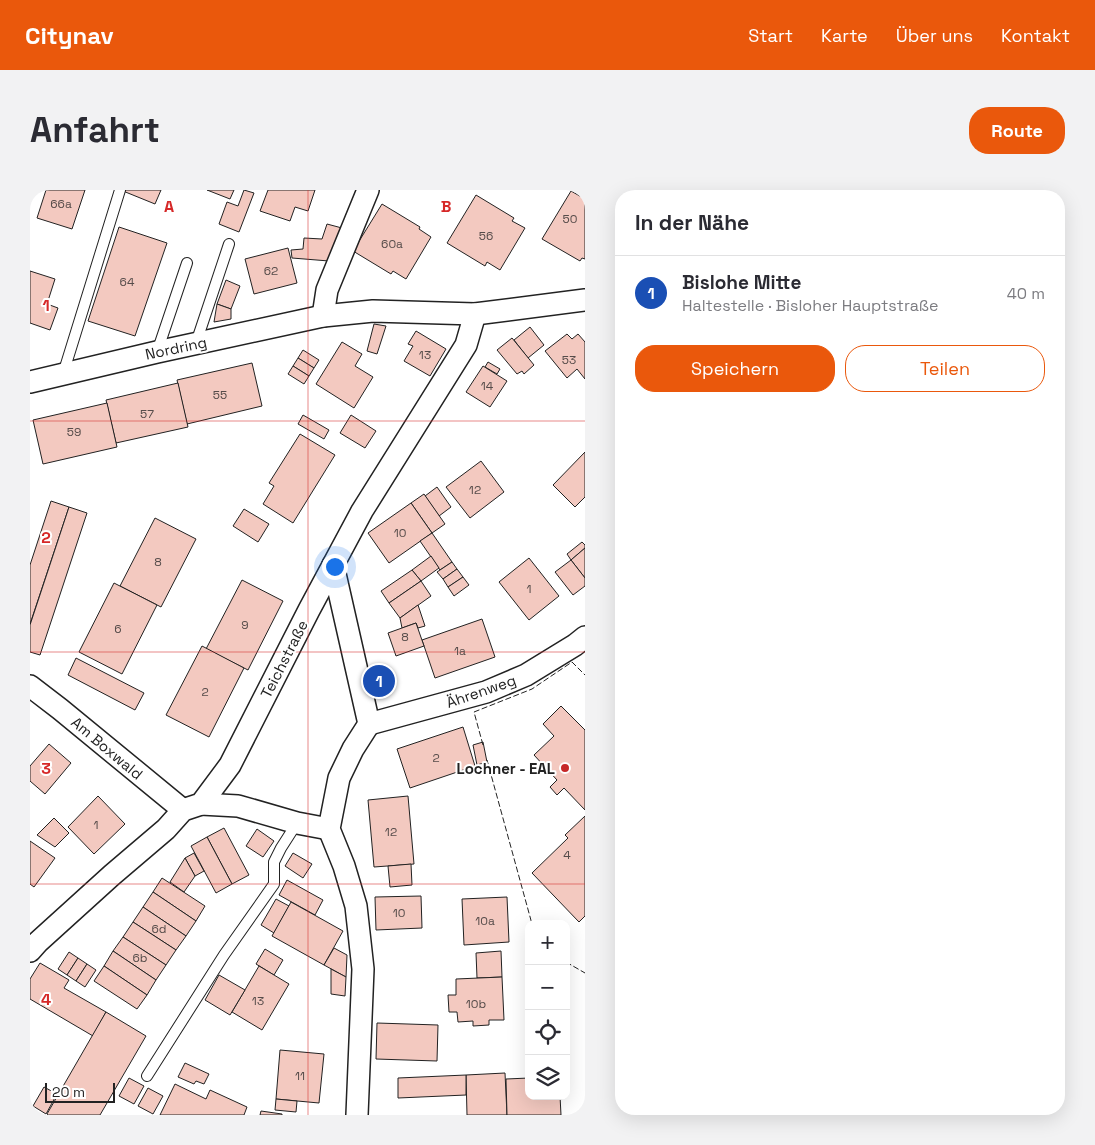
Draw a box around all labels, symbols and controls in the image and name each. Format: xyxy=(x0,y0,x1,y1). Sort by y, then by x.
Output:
text: Citynav xyxy=(25,20,114,51)
text: Start xyxy=(748,24,793,47)
text: Karte xyxy=(821,24,868,47)
text: Über uns xyxy=(896,24,973,47)
text: Kontakt xyxy=(1001,24,1070,47)
button: Route xyxy=(969,107,1065,154)
text: Anfahrt xyxy=(30,108,160,152)
house number: 66a xyxy=(50,196,72,212)
text: A xyxy=(164,196,174,217)
text: B xyxy=(441,196,451,217)
text: In der Nähe xyxy=(635,209,749,236)
house number: 50 xyxy=(563,211,577,227)
house number: 56 xyxy=(479,228,493,244)
house number: 60a xyxy=(381,236,403,252)
house number: 62 xyxy=(264,263,278,279)
text: Bislohe Mitte xyxy=(682,270,801,295)
house number: 64 xyxy=(120,274,135,290)
text: 1 xyxy=(647,283,655,304)
text: 40 m xyxy=(1007,283,1045,304)
text: 1 xyxy=(42,295,50,316)
text: Haltestelle · Bisloher Hauptstraße xyxy=(682,295,938,316)
street label: Nordring xyxy=(143,332,209,364)
button: Speichern xyxy=(635,345,835,392)
button: Teilen xyxy=(845,345,1045,392)
house number: 13 xyxy=(419,347,431,363)
house number: 53 xyxy=(562,352,576,368)
house number: 14 xyxy=(481,378,494,394)
house number: 55 xyxy=(213,387,227,403)
house number: 57 xyxy=(140,406,154,422)
house number: 59 xyxy=(67,424,81,440)
house number: 12 xyxy=(469,482,481,498)
house number: 10 xyxy=(394,525,406,541)
text: 2 xyxy=(41,527,51,548)
house number: 8 xyxy=(154,554,162,570)
your location xyxy=(322,554,348,580)
house number: 1 xyxy=(526,581,532,597)
house number: 9 xyxy=(241,617,249,633)
street label: Teichstraße xyxy=(256,617,312,701)
house number: 6 xyxy=(114,621,122,637)
house number: 8 xyxy=(401,629,409,645)
house number: 1a xyxy=(454,643,466,659)
pin: 1 xyxy=(363,662,395,700)
street label: Ährenweg xyxy=(444,670,518,712)
house number: 2 xyxy=(201,684,209,700)
street label: Am Boxwald xyxy=(67,713,147,783)
house number: 2 xyxy=(432,750,440,766)
text: 3 xyxy=(41,758,51,779)
place label: Lochner - EAL xyxy=(457,759,555,778)
marker: Lochner - EAL xyxy=(559,762,571,774)
house number: 1 xyxy=(93,817,99,833)
house number: 12 xyxy=(385,824,397,840)
house number: 4 xyxy=(563,847,571,863)
house number: 10 xyxy=(393,905,405,921)
house number: 10a xyxy=(475,913,495,929)
map controls xyxy=(525,920,570,1100)
button: + xyxy=(525,920,570,965)
house number: 6d xyxy=(151,921,167,937)
house number: 6b xyxy=(132,950,148,966)
button: − xyxy=(525,965,570,1010)
text: 4 xyxy=(41,989,51,1010)
house number: 13 xyxy=(252,993,264,1009)
house number: 10b xyxy=(466,996,486,1012)
button: locate xyxy=(525,1010,570,1055)
button: layers xyxy=(525,1055,570,1100)
house number: 11 xyxy=(295,1068,305,1084)
scale bar xyxy=(45,1080,115,1103)
text: 20 m xyxy=(52,1083,85,1101)

